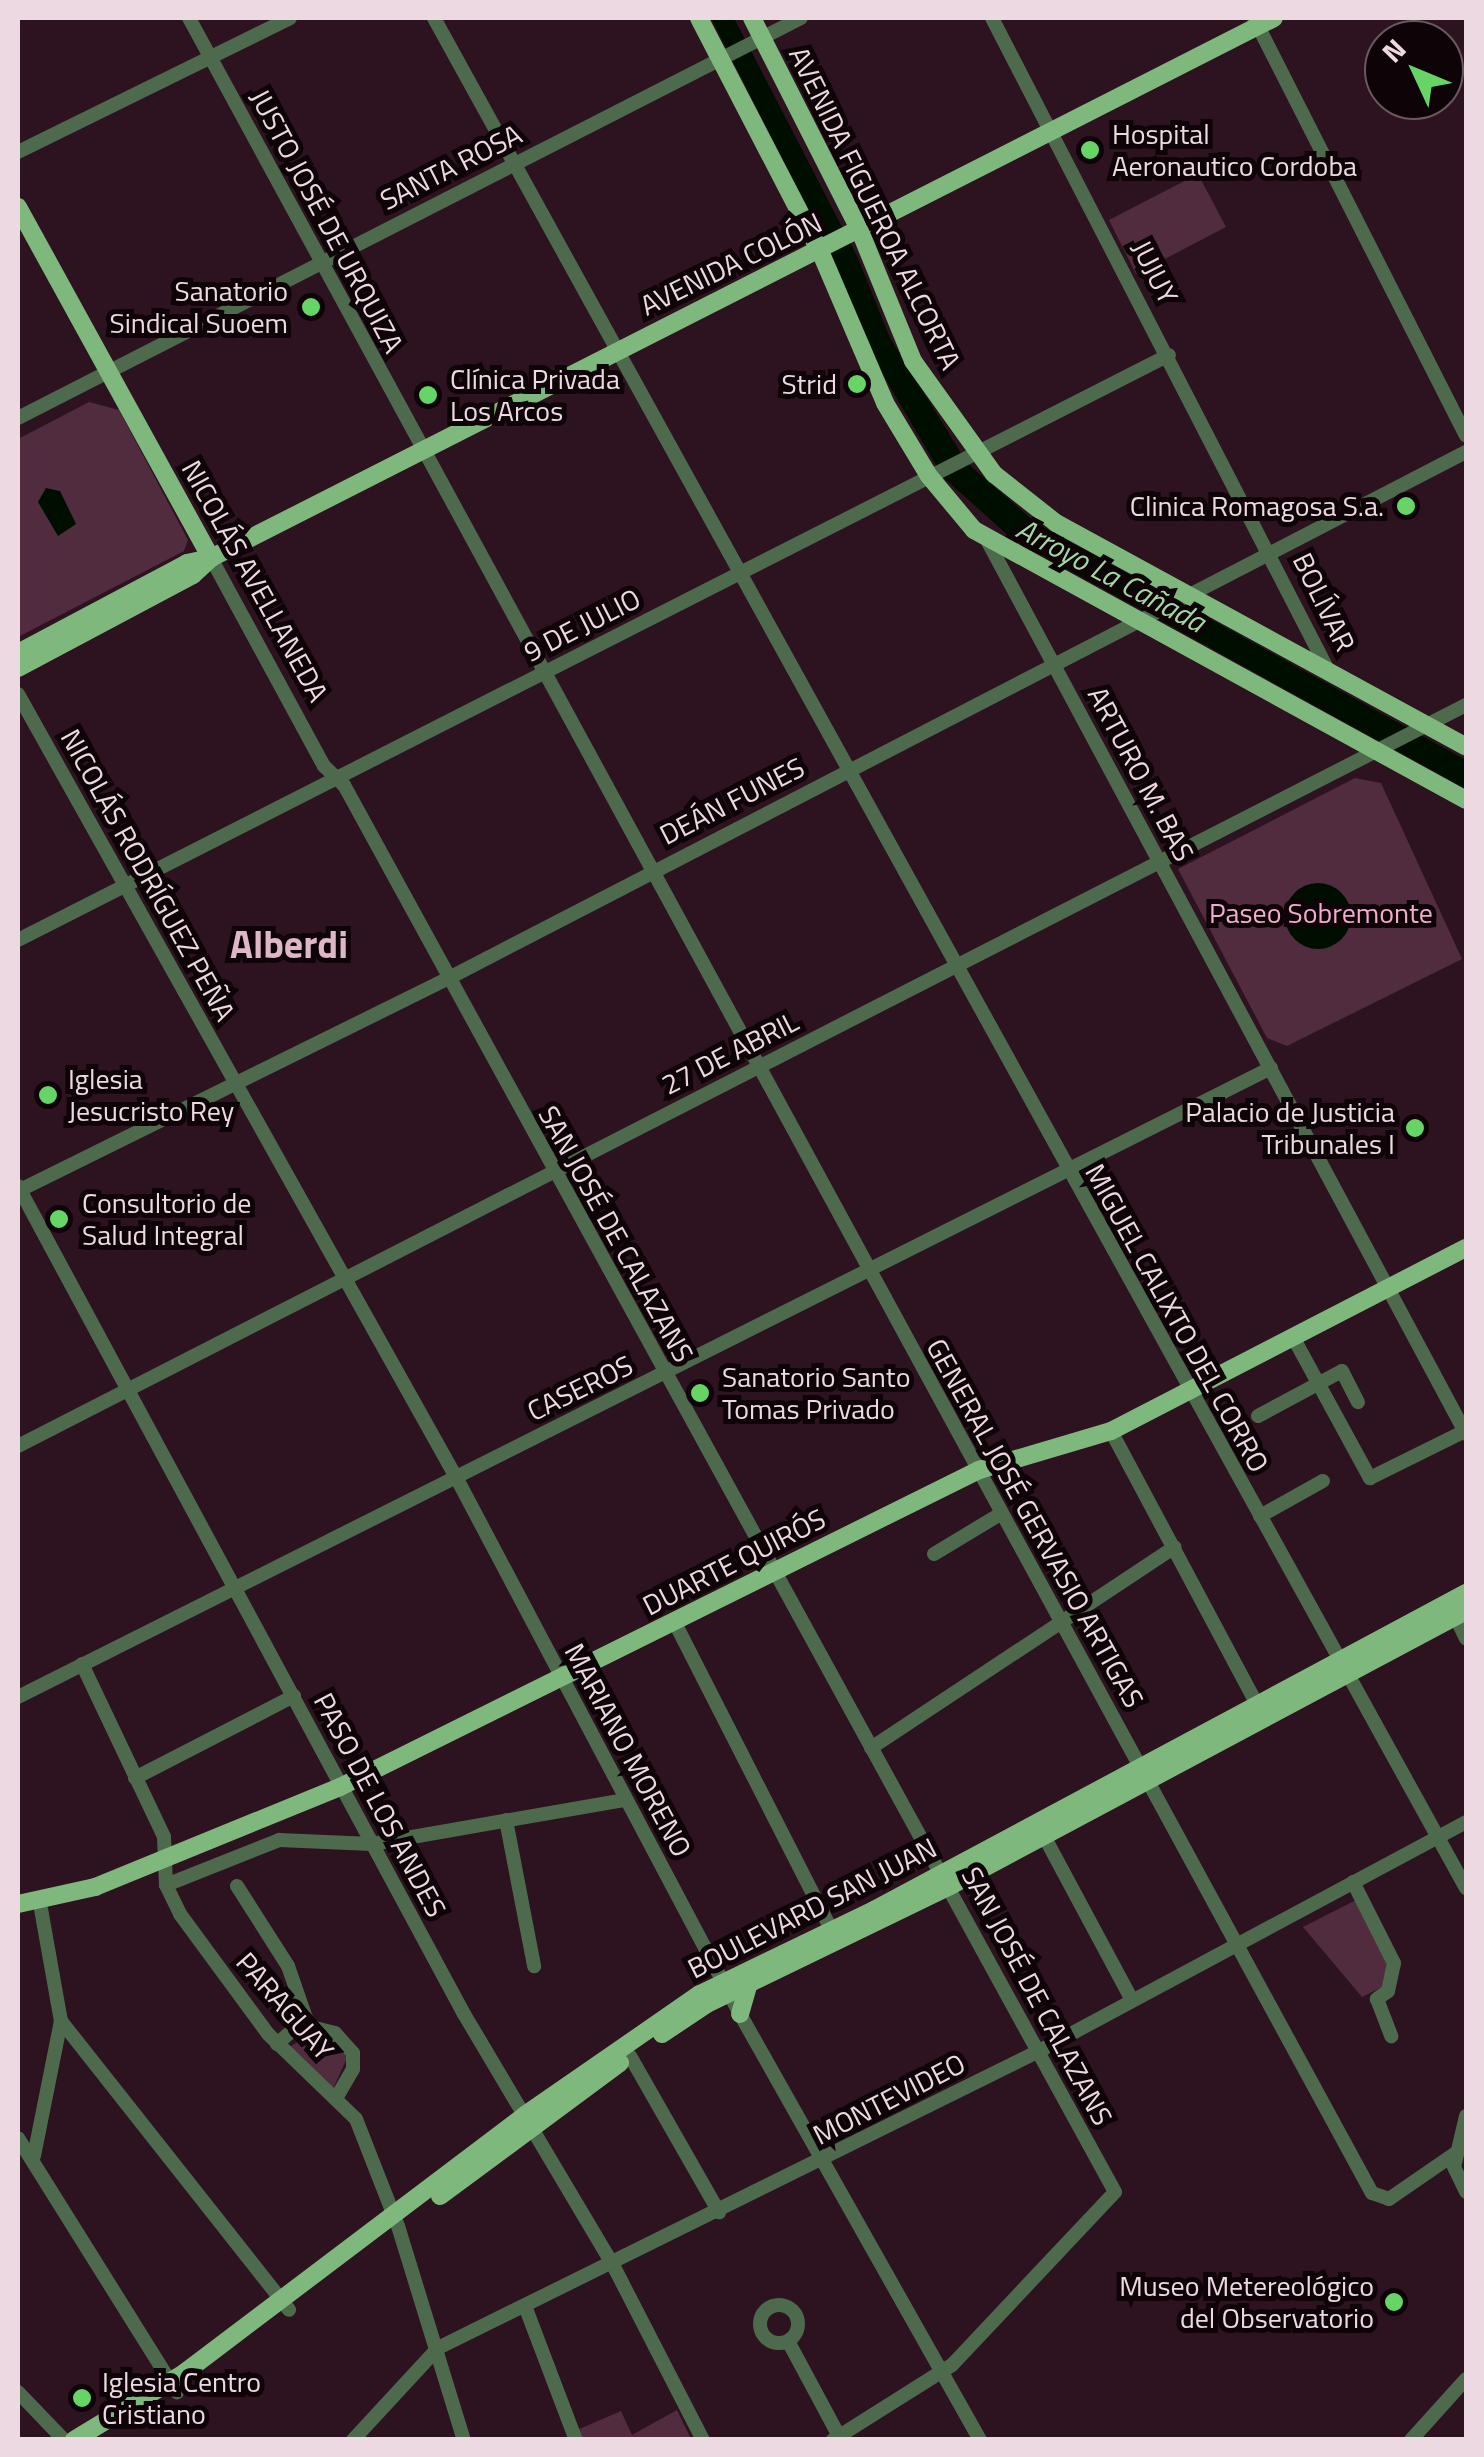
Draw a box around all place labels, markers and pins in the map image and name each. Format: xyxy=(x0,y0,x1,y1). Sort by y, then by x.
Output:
place label: Hospital Aeronautico Cordoba xyxy=(1112,117,1357,183)
marker: Hospital Aeronautico Cordoba xyxy=(1077,137,1103,163)
place label: Sanatorio Sindical Suoem xyxy=(109,274,288,340)
marker: Sanatorio Sindical Suoem xyxy=(298,294,324,320)
place label: Clínica Privada Los Arcos xyxy=(450,362,620,428)
place label: Strid xyxy=(782,367,837,401)
marker: Strid xyxy=(846,373,868,395)
marker: Clínica Privada Los Arcos xyxy=(415,382,441,408)
place label: Clinica Romagosa S.a. xyxy=(1130,489,1384,523)
marker: Clinica Romagosa S.a. xyxy=(1393,493,1419,519)
place label: Iglesia Jesucristo Rey xyxy=(68,1062,234,1128)
marker: Iglesia Jesucristo Rey xyxy=(37,1084,59,1106)
place label: Palacio de Justicia Tribunales I xyxy=(1185,1095,1395,1161)
marker: Palacio de Justicia Tribunales I xyxy=(1404,1117,1426,1139)
place label: Consultorio de Salud Integral xyxy=(82,1186,251,1252)
marker: Consultorio de Salud Integral xyxy=(46,1206,72,1232)
place label: Sanatorio Santo Tomas Privado xyxy=(722,1360,910,1426)
marker: Sanatorio Santo Tomas Privado xyxy=(687,1380,713,1406)
place label: Museo Metereológico del Observatorio xyxy=(1119,2269,1374,2335)
marker: Museo Metereológico del Observatorio xyxy=(1383,2291,1405,2313)
place label: Iglesia Centro Cristiano xyxy=(102,2365,261,2431)
marker: Iglesia Centro Cristiano xyxy=(71,2387,93,2409)

